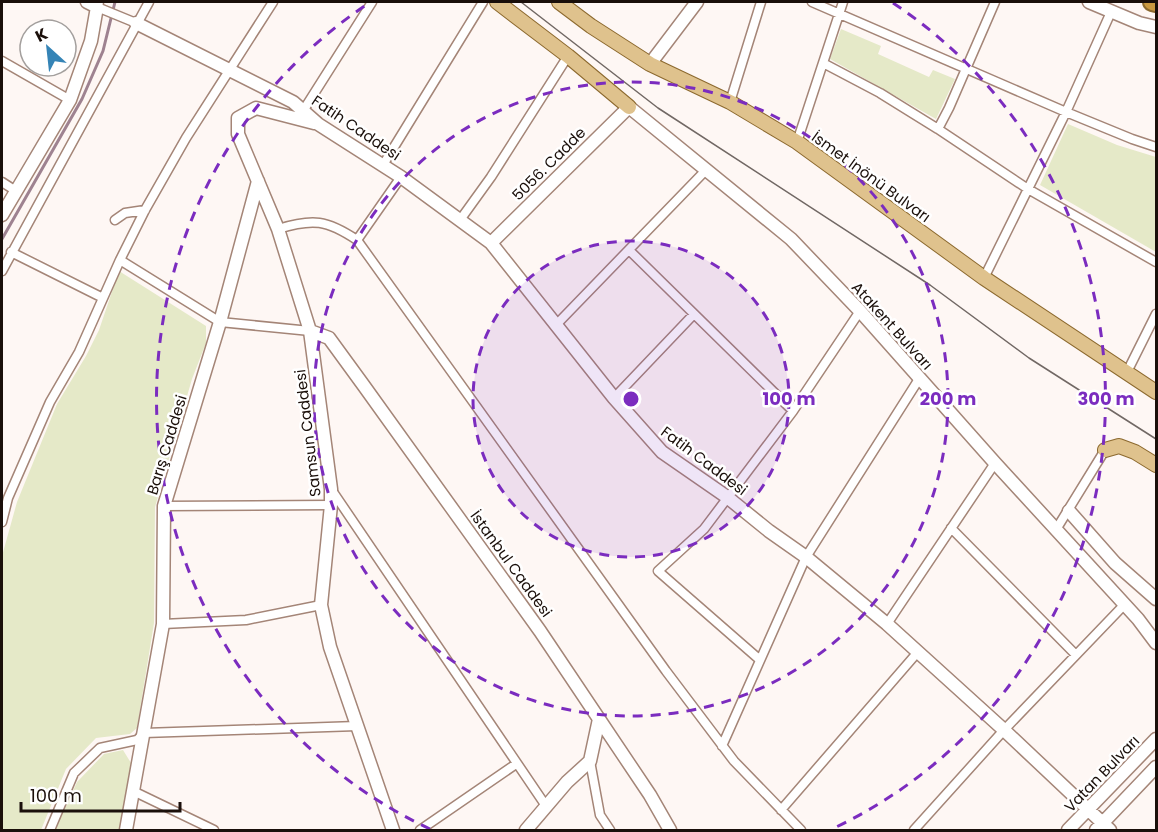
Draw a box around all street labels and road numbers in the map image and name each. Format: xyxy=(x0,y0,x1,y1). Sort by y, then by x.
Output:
street label: Fatih Caddesi xyxy=(308,90,405,165)
street label: 5056. Cadde xyxy=(507,122,590,205)
street label: İsmet İnönü Bulvarı xyxy=(808,126,935,227)
street label: Atakent Bulvarı xyxy=(847,277,938,374)
street label: Samsun Caddesi xyxy=(289,368,326,498)
street label: Barış Caddesi xyxy=(141,392,192,497)
street label: Fatih Caddesi xyxy=(657,421,752,500)
street label: İstanbul Caddesi xyxy=(466,506,557,621)
street label: Vatan Bulvarı xyxy=(1059,730,1144,817)

